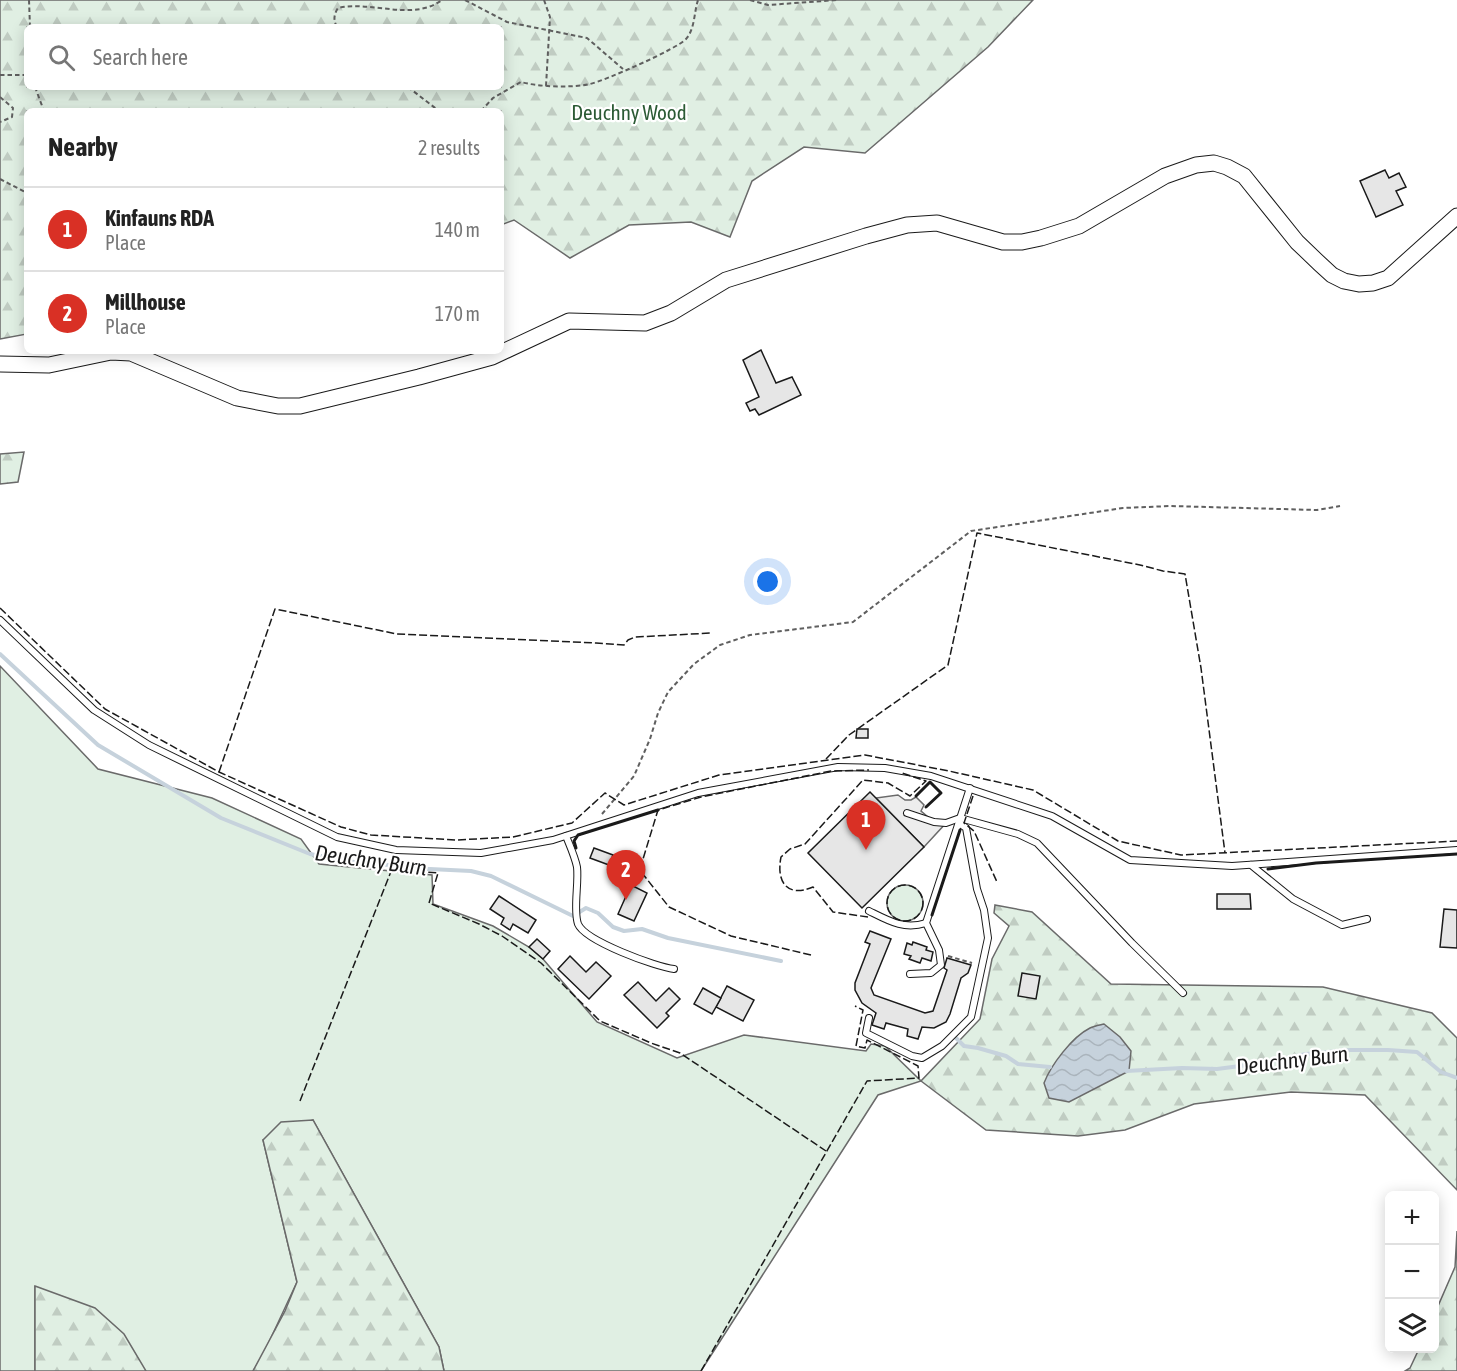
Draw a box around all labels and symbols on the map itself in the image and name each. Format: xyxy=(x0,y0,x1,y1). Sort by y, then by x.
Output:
park label: Deuchny Wood xyxy=(571,100,687,124)
your location xyxy=(753,567,782,596)
pin: 1 xyxy=(846,800,886,850)
water label: Deuchny Burn xyxy=(313,839,429,881)
pin: 2 xyxy=(606,850,646,900)
water label: Deuchny Burn xyxy=(1234,1040,1350,1080)

